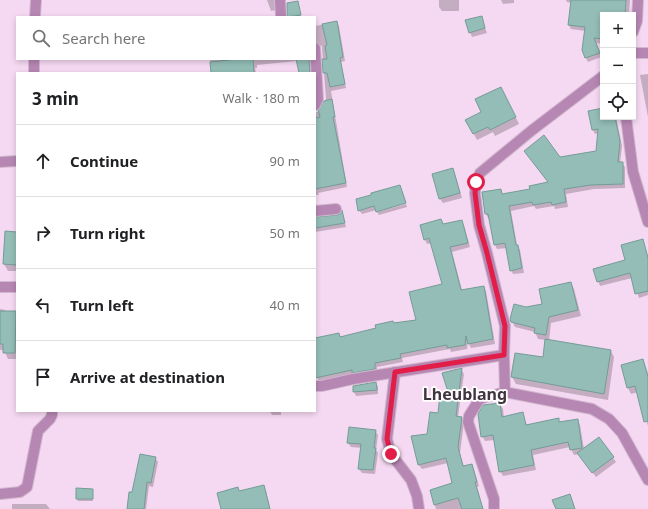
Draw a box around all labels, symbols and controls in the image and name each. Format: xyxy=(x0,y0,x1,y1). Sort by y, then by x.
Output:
map controls xyxy=(600,12,636,120)
button: + xyxy=(600,12,636,48)
search box xyxy=(16,16,316,60)
icon: search xyxy=(30,27,52,49)
text: Search here xyxy=(62,28,145,48)
button: − xyxy=(600,48,636,84)
button: locate xyxy=(600,84,636,120)
text: 3 min xyxy=(32,87,79,110)
text: Walk · 180 m xyxy=(222,89,300,107)
icon: ahead xyxy=(32,150,54,172)
text: Continue xyxy=(70,151,138,171)
text: 90 m xyxy=(270,152,300,170)
route start xyxy=(467,173,485,191)
icon: right xyxy=(32,222,54,244)
text: Turn right xyxy=(70,223,145,243)
text: 50 m xyxy=(270,224,300,242)
icon: left xyxy=(32,294,54,316)
text: Turn left xyxy=(70,295,134,315)
text: 40 m xyxy=(270,296,300,314)
icon: arrive xyxy=(32,366,54,388)
text: Arrive at destination xyxy=(70,367,225,387)
district label: Lheublang xyxy=(423,383,507,405)
route end xyxy=(382,445,400,463)

